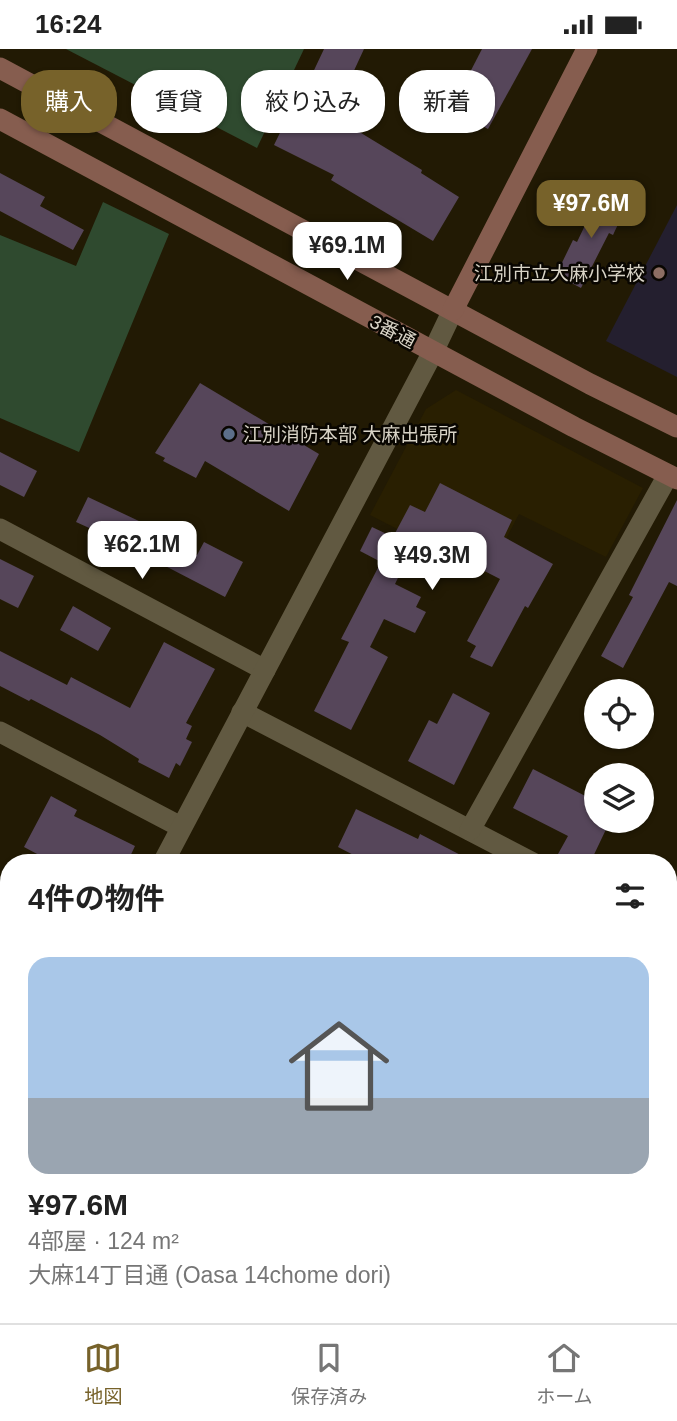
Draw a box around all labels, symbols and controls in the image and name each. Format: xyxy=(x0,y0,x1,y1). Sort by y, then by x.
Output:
text: 16:24 xyxy=(35,9,102,39)
chip: 購入 xyxy=(21,70,117,133)
chip: 賃貸 xyxy=(131,70,227,133)
chip: 絞り込み xyxy=(241,70,385,133)
chip: 新着 xyxy=(399,70,495,133)
pin: ¥97.6M xyxy=(534,181,648,240)
text: ¥97.6M xyxy=(553,190,629,216)
pin: ¥69.1M xyxy=(290,223,404,282)
text: ¥69.1M xyxy=(309,232,385,258)
place label: 江別市立大麻小学校 xyxy=(474,263,645,284)
marker: 江別市立大麻小学校 xyxy=(651,265,667,281)
street label: 3番通 xyxy=(366,311,419,352)
place label: 江別消防本部 大麻出張所 xyxy=(243,424,457,445)
marker: 江別消防本部 大麻出張所 xyxy=(221,426,237,442)
pin: ¥62.1M xyxy=(85,521,199,581)
text: ¥62.1M xyxy=(104,531,180,557)
pin: ¥49.3M xyxy=(375,533,489,592)
text: ¥49.3M xyxy=(394,542,470,568)
map controls xyxy=(584,679,654,833)
button: locate xyxy=(584,679,654,749)
button: layers xyxy=(584,763,654,833)
icon: filters xyxy=(611,877,649,915)
text: 4件の物件 xyxy=(28,882,165,915)
icon: home xyxy=(276,1003,402,1129)
text: ¥97.6M xyxy=(28,1188,128,1221)
text: 4部屋 · 124 m² xyxy=(28,1228,179,1254)
text: 大麻14丁目通 (Oasa 14chome dori) xyxy=(28,1262,391,1288)
tab: 地図 xyxy=(84,1339,122,1408)
tab: 保存済み xyxy=(291,1339,367,1408)
tab: ホーム xyxy=(536,1339,593,1408)

